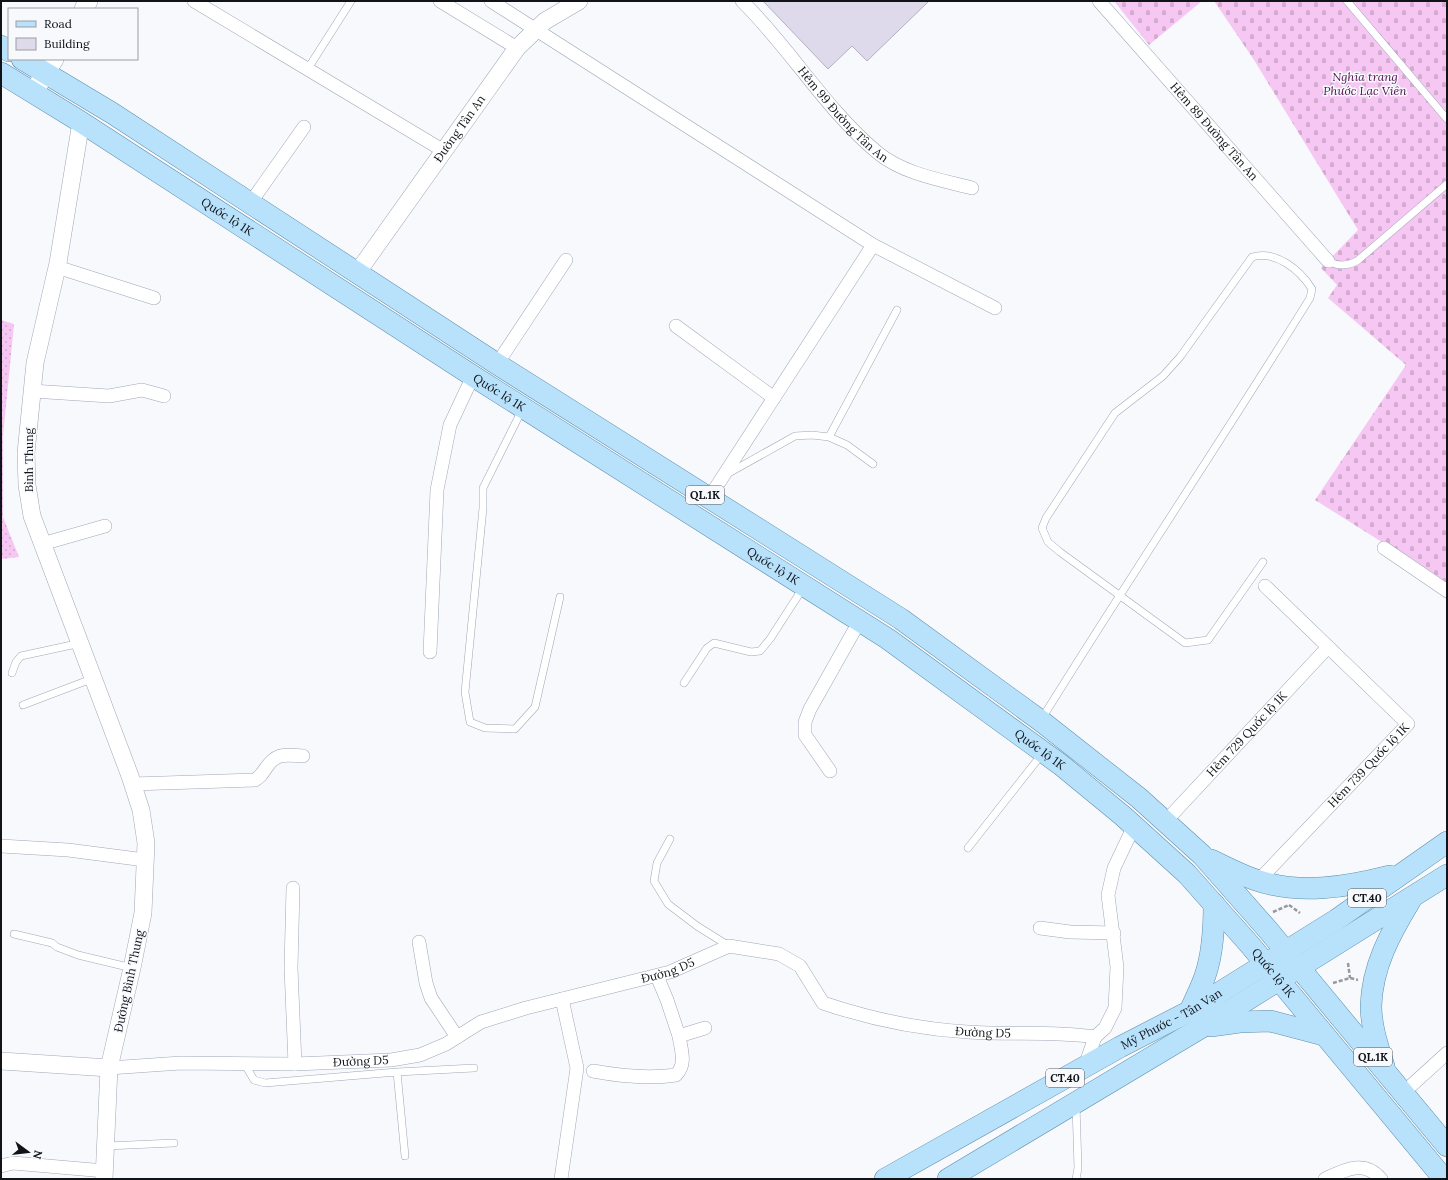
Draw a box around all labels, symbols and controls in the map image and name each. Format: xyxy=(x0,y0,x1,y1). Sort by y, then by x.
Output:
legend xyxy=(8,8,138,60)
text: Road xyxy=(44,16,72,31)
text: Building xyxy=(44,36,90,51)
street label: Hẻm 99 Đường Tân An xyxy=(795,63,891,165)
park label: Nghĩa trang Phước Lạc Viên xyxy=(1323,69,1407,98)
street label: Hẻm 89 Đường Tân An xyxy=(1167,79,1262,183)
street label: Đường Tân An xyxy=(430,92,488,165)
street label: Quốc lộ 1K xyxy=(198,194,257,239)
street label: Quốc lộ 1K xyxy=(470,370,529,415)
street label: Bình Thung xyxy=(21,427,36,492)
road number: QL.1K xyxy=(686,486,724,504)
street label: Quốc lộ 1K xyxy=(744,543,803,588)
street label: Hẻm 729 Quốc lộ 1K xyxy=(1203,687,1290,780)
street label: Hẻm 739 Quốc lộ 1K xyxy=(1324,719,1413,810)
street label: Quốc lộ 1K xyxy=(1012,726,1069,773)
road number: CT.40 xyxy=(1348,889,1386,907)
street label: Đường Bình Thung xyxy=(110,928,147,1034)
street label: Quốc lộ 1K xyxy=(1249,945,1299,1001)
street label: Đường D5 xyxy=(639,954,697,986)
street label: Mỹ Phước - Tân Vạn xyxy=(1118,985,1225,1052)
street label: Đường D5 xyxy=(955,1023,1011,1040)
road number: QL.1K xyxy=(1354,1048,1392,1066)
street label: Đường D5 xyxy=(333,1052,389,1069)
road number: CT.40 xyxy=(1046,1069,1084,1087)
north arrow xyxy=(8,1132,48,1172)
text: N xyxy=(30,1149,46,1161)

